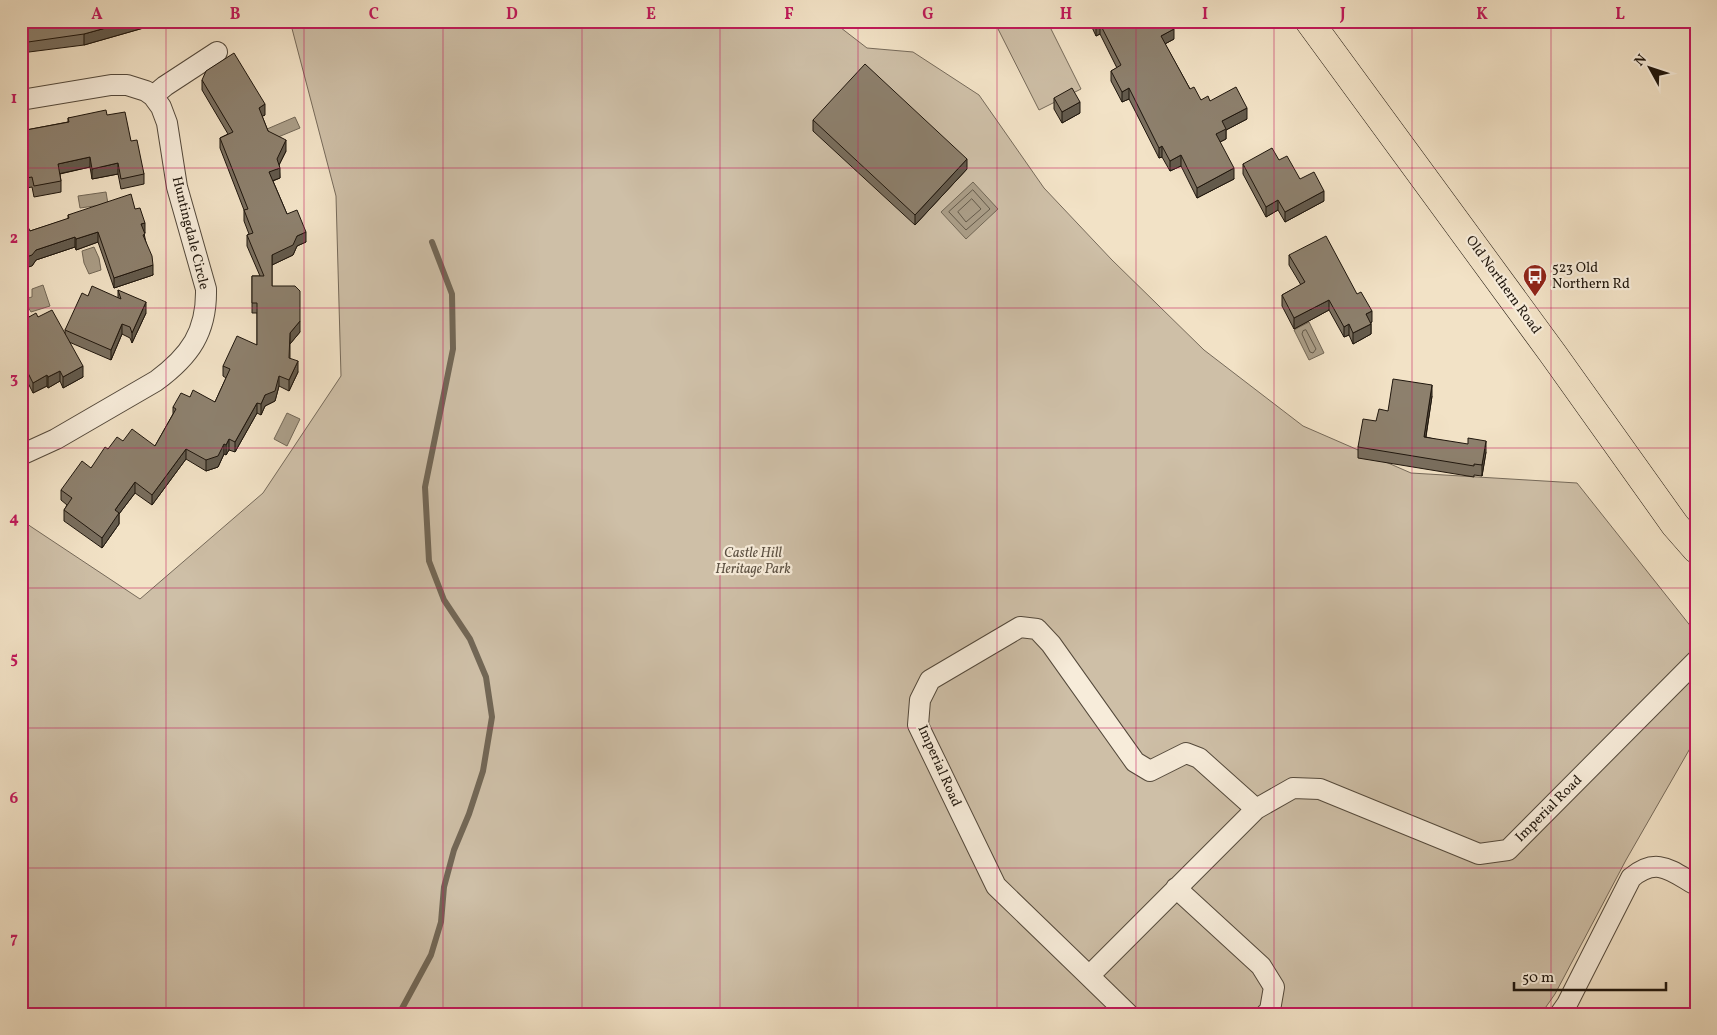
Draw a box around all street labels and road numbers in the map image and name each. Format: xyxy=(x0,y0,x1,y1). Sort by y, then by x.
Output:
street label: Huntingdale Circle xyxy=(167,174,213,292)
street label: Old Northern Road xyxy=(1461,232,1545,338)
street label: Imperial Road xyxy=(912,722,966,810)
street label: Imperial Road xyxy=(1511,771,1587,847)

